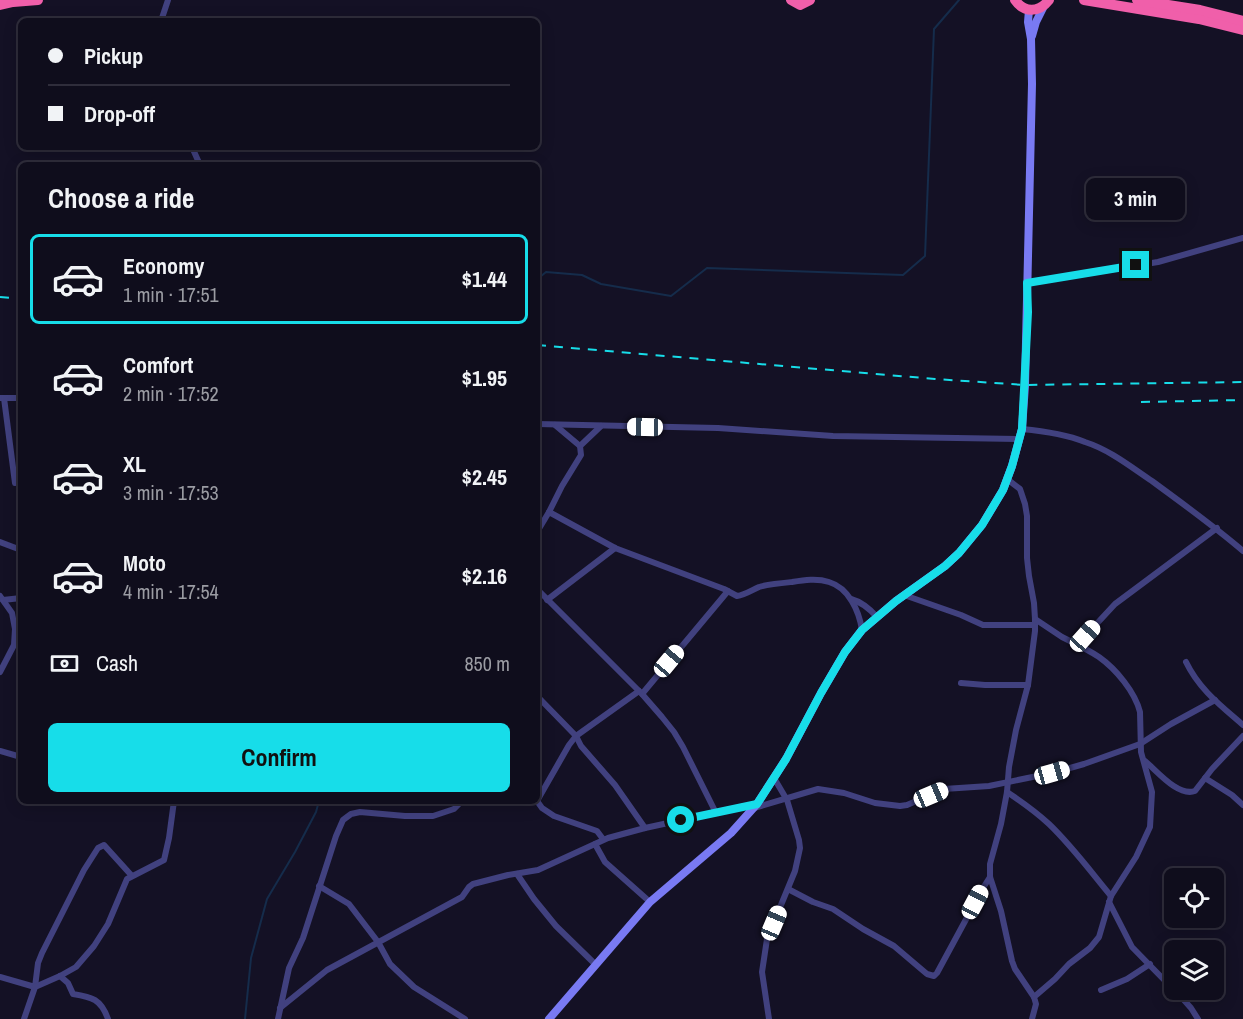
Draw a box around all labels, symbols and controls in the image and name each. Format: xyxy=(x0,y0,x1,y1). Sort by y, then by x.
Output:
text: Pickup xyxy=(84,41,143,71)
text: Drop-off xyxy=(84,99,155,129)
callout: 3 min xyxy=(1086,178,1186,220)
text: Choose a ride xyxy=(48,180,194,216)
text: 3 min xyxy=(1114,185,1157,212)
text: Economy xyxy=(123,251,204,281)
route end xyxy=(1122,251,1149,278)
icon: car xyxy=(51,252,105,306)
text: $1.44 xyxy=(462,264,507,294)
text: 1 min · 17:51 xyxy=(123,281,219,308)
text: Comfort xyxy=(123,350,193,380)
icon: car xyxy=(51,351,105,405)
text: $1.95 xyxy=(462,363,507,393)
text: 2 min · 17:52 xyxy=(123,380,219,407)
car xyxy=(627,418,663,436)
text: XL xyxy=(123,449,146,479)
icon: car xyxy=(51,450,105,504)
text: $2.45 xyxy=(462,462,507,492)
text: 3 min · 17:53 xyxy=(123,479,219,506)
text: Moto xyxy=(123,548,166,578)
icon: car xyxy=(51,549,105,603)
text: $2.16 xyxy=(462,561,507,591)
text: 4 min · 17:54 xyxy=(123,578,219,605)
car xyxy=(1066,617,1104,655)
car xyxy=(651,641,687,681)
icon: cash xyxy=(48,647,81,680)
text: Cash xyxy=(96,648,138,678)
text: 850 m xyxy=(464,650,510,677)
button: Confirm xyxy=(48,723,510,792)
car xyxy=(1032,759,1072,787)
car xyxy=(911,780,951,810)
route start xyxy=(667,806,694,833)
map controls xyxy=(1164,868,1224,1000)
button: locate xyxy=(1164,868,1224,928)
car xyxy=(959,882,991,922)
car xyxy=(759,903,789,943)
button: layers xyxy=(1164,940,1224,1000)

